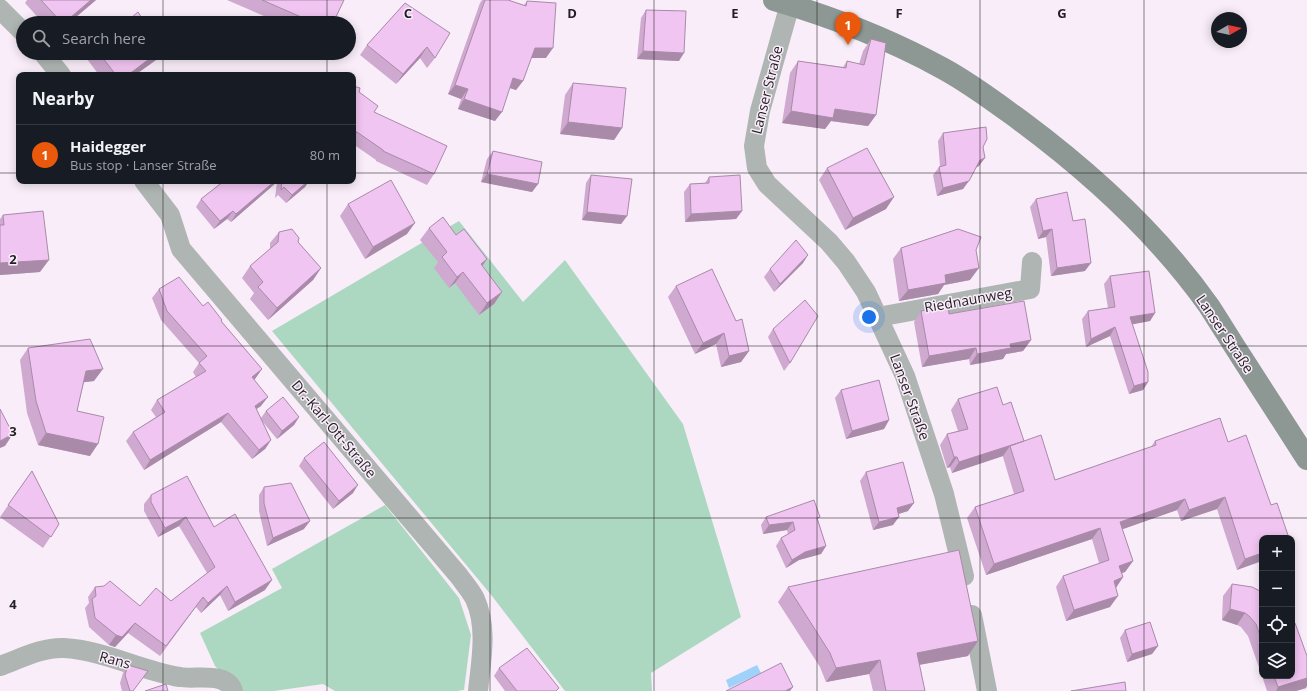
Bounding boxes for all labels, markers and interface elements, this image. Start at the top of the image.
text: C [404,4,412,22]
text: D [567,4,577,22]
text: E [731,4,739,22]
text: F [895,4,903,22]
text: G [1057,4,1067,22]
pin: 1 [835,12,861,45]
north arrow [1211,12,1247,48]
search box [16,16,356,60]
icon: search [30,27,52,49]
text: Search here [62,28,146,48]
street label: Lanser Straße [746,44,787,136]
text: Nearby [32,87,94,110]
text: Haidegger [70,136,146,156]
text: 1 [41,146,49,164]
text: 80 m [310,146,340,164]
text: Bus stop · Lanser Straße [70,156,217,174]
text: 2 [9,250,17,268]
street label: Riednaunweg [923,282,1014,317]
street label: Lanser Straße [1192,291,1259,377]
your location [859,307,879,327]
street label: Lanser Straße [886,351,935,443]
street label: Dr.-Karl-Ott-Straße [288,376,381,482]
text: 3 [9,422,17,440]
map controls [1259,535,1295,679]
button: + [1259,535,1295,571]
button: − [1259,571,1295,607]
text: 4 [9,595,17,613]
button: locate [1259,607,1295,643]
button: layers [1259,643,1295,679]
street label: Rans [97,646,133,673]

